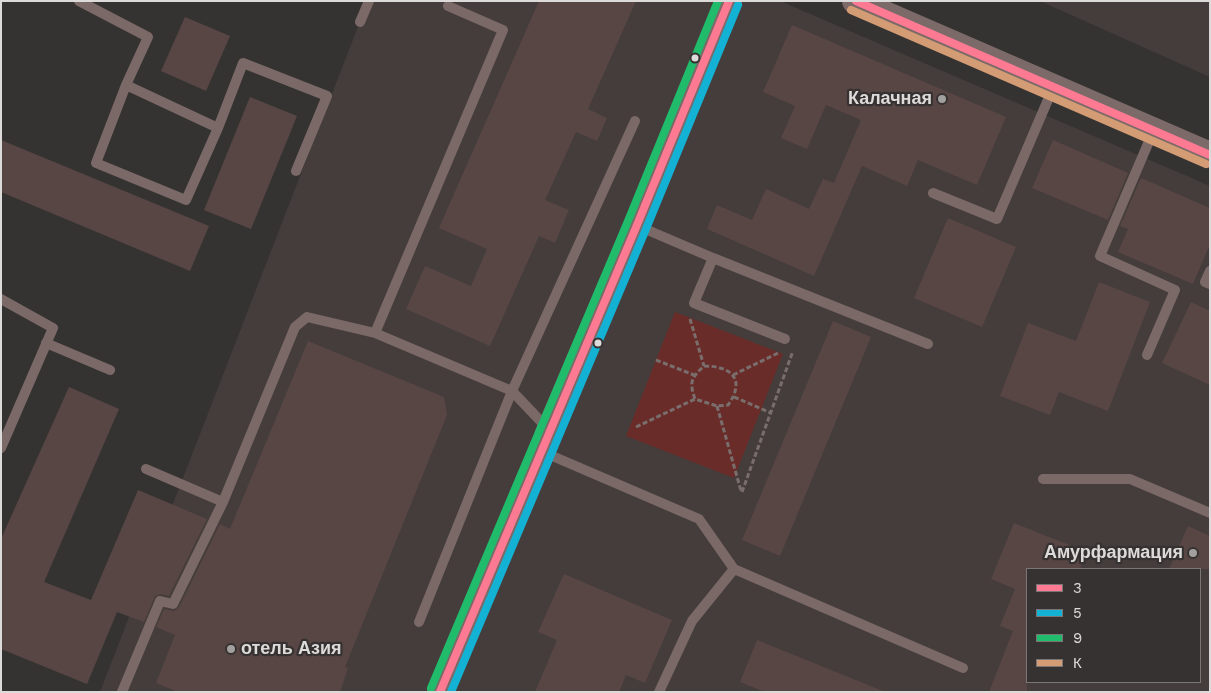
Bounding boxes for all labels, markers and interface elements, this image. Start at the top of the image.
unlabelled marker [690,53,700,63]
place label: Калачная [848,88,932,110]
marker: Калачная [936,93,948,105]
unlabelled marker [593,338,603,348]
place label: Амурфармация [1044,542,1183,564]
marker: Амурфармация [1187,547,1199,559]
legend [1026,568,1201,683]
text: 3 [1073,579,1082,597]
text: 5 [1073,604,1082,622]
text: 9 [1073,629,1082,647]
place label: отель Азия [241,638,342,660]
marker: отель Азия [225,643,237,655]
text: К [1073,654,1082,672]

